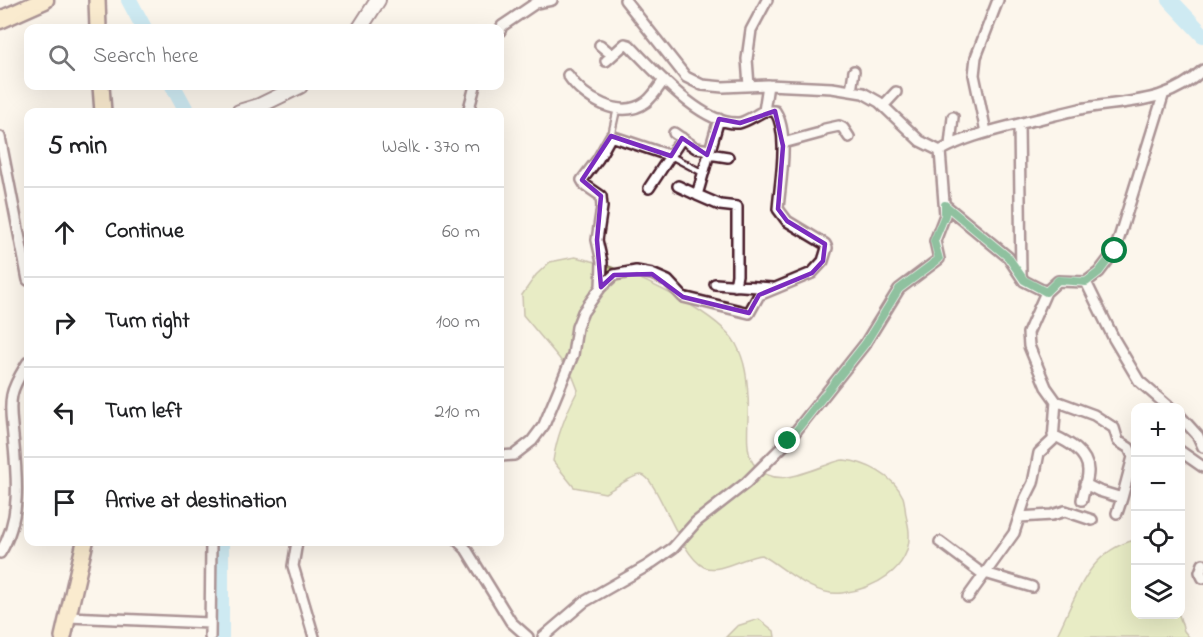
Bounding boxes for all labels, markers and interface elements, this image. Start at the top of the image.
search box [24,24,504,90]
icon: search [45,41,78,74]
text: Search here [93,41,198,73]
text: 5 min [48,128,107,166]
text: Walk · 370 m [382,133,480,162]
icon: ahead [48,216,81,249]
text: Continue [105,216,184,248]
text: 60 m [442,218,480,247]
route start [1101,237,1127,263]
icon: right [48,306,81,339]
text: Turn right [105,306,190,338]
text: 100 m [436,308,480,337]
icon: left [48,396,81,429]
text: Turn left [105,396,182,428]
text: 210 m [435,398,480,427]
map controls [1131,403,1185,619]
button: + [1131,403,1185,457]
route end [774,427,800,453]
button: − [1131,457,1185,511]
icon: arrive [48,486,81,519]
text: Arrive at destination [105,486,287,518]
button: locate [1131,511,1185,565]
button: layers [1131,565,1185,619]

